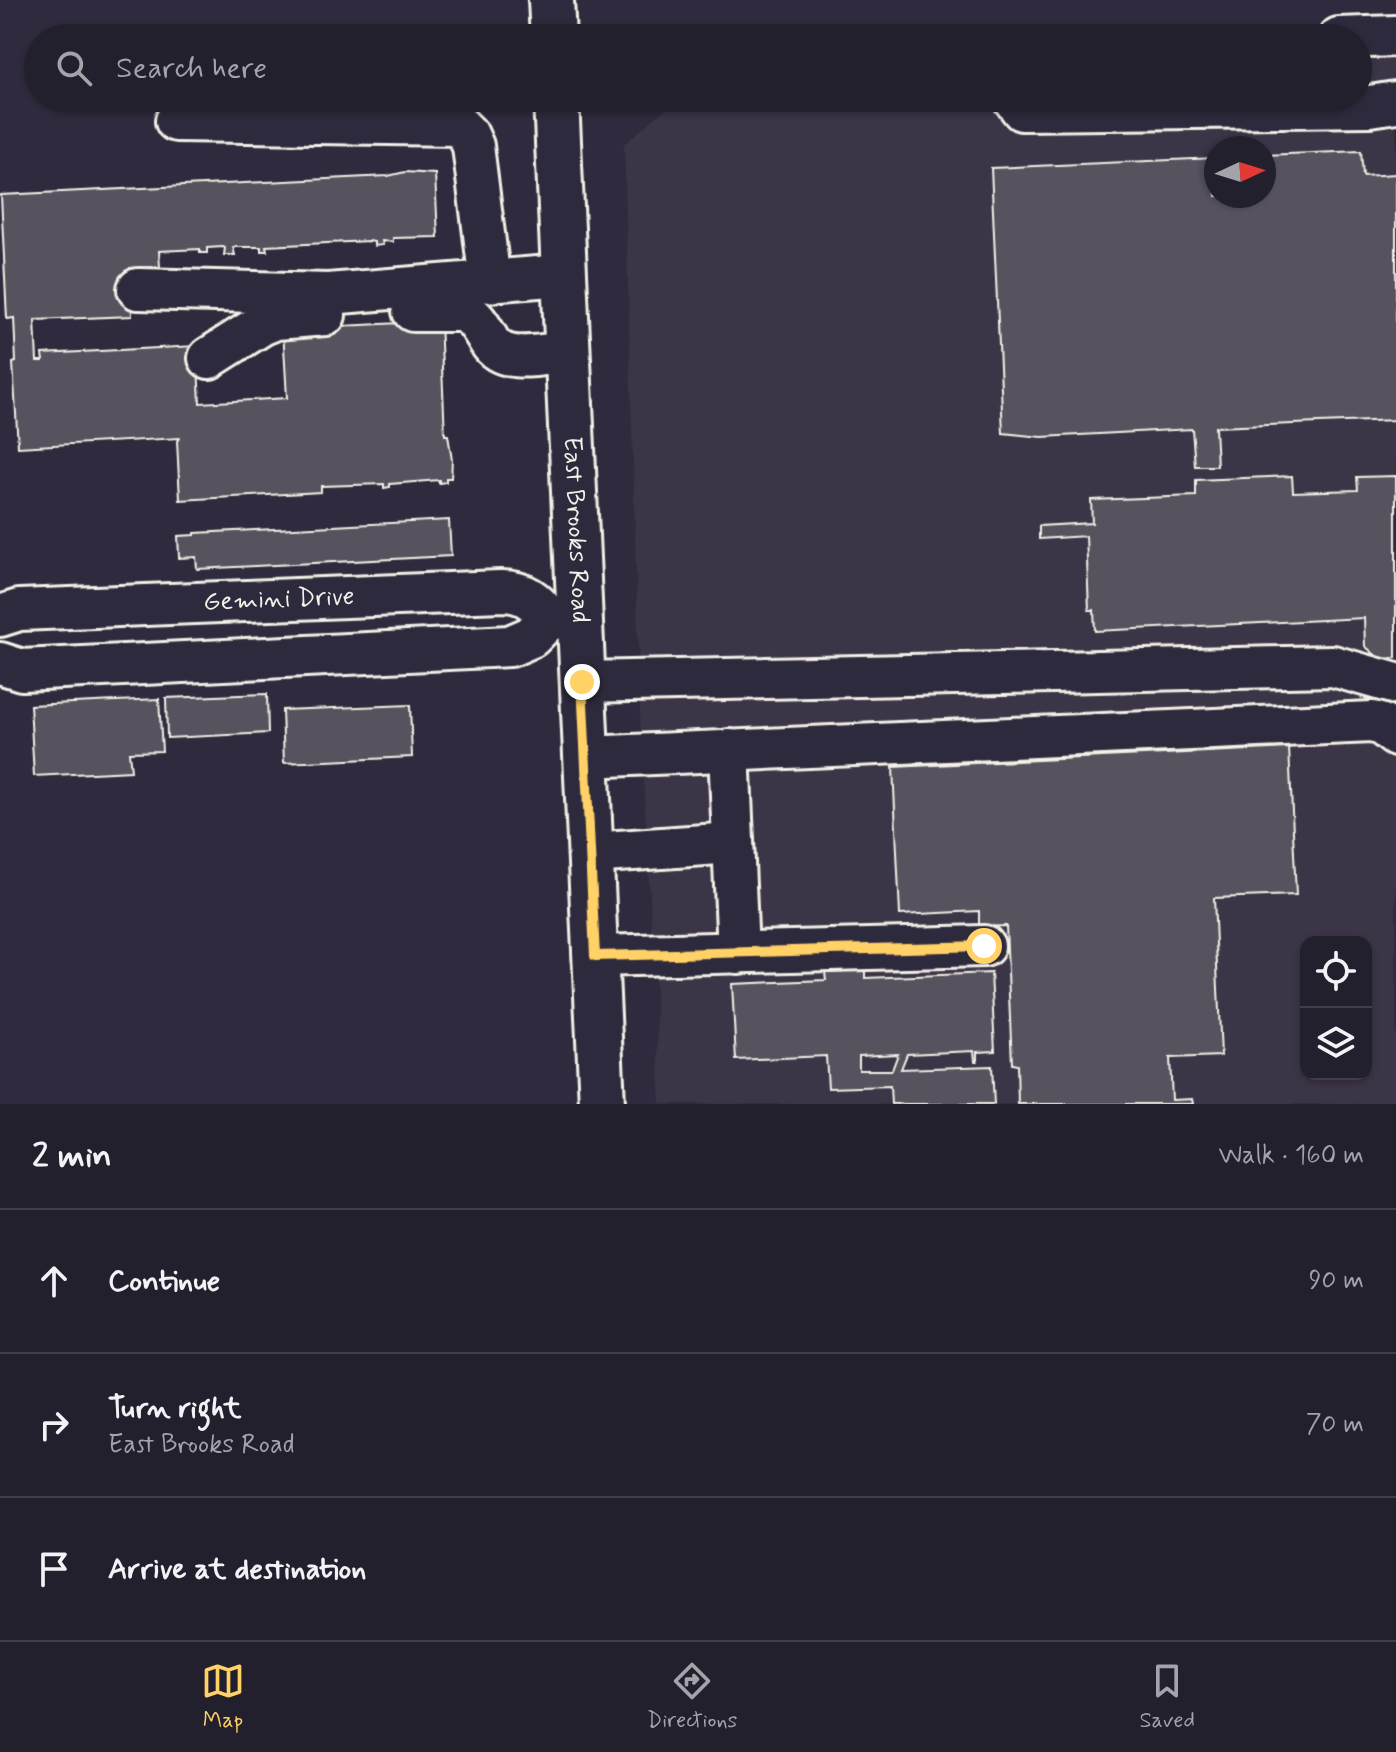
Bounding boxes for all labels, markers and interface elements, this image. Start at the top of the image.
search box [24,24,1372,112]
icon: search [52,46,96,90]
text: Search here [116,49,267,88]
north arrow [1204,136,1276,208]
street label: East Brooks Road [554,436,597,624]
street label: Gemini Drive [203,580,355,620]
route end [564,664,600,700]
route start [966,928,1002,964]
map controls [1300,936,1372,1080]
button: locate [1300,936,1372,1008]
button: layers [1300,1008,1372,1080]
text: 2 min [32,1134,112,1179]
text: Walk · 160 m [1218,1139,1364,1173]
icon: ahead [32,1259,76,1303]
text: Continue [108,1262,220,1301]
text: 90 m [1309,1264,1364,1298]
text: Turn right [108,1389,241,1428]
icon: right [32,1403,76,1447]
text: 70 m [1306,1408,1364,1442]
text: East Brooks Road [108,1428,295,1462]
icon: arrive [32,1547,76,1591]
text: Arrive at destination [108,1550,366,1589]
tab: Map [201,1659,245,1735]
tab: Directions [647,1659,737,1735]
tab: Saved [1139,1659,1195,1735]

